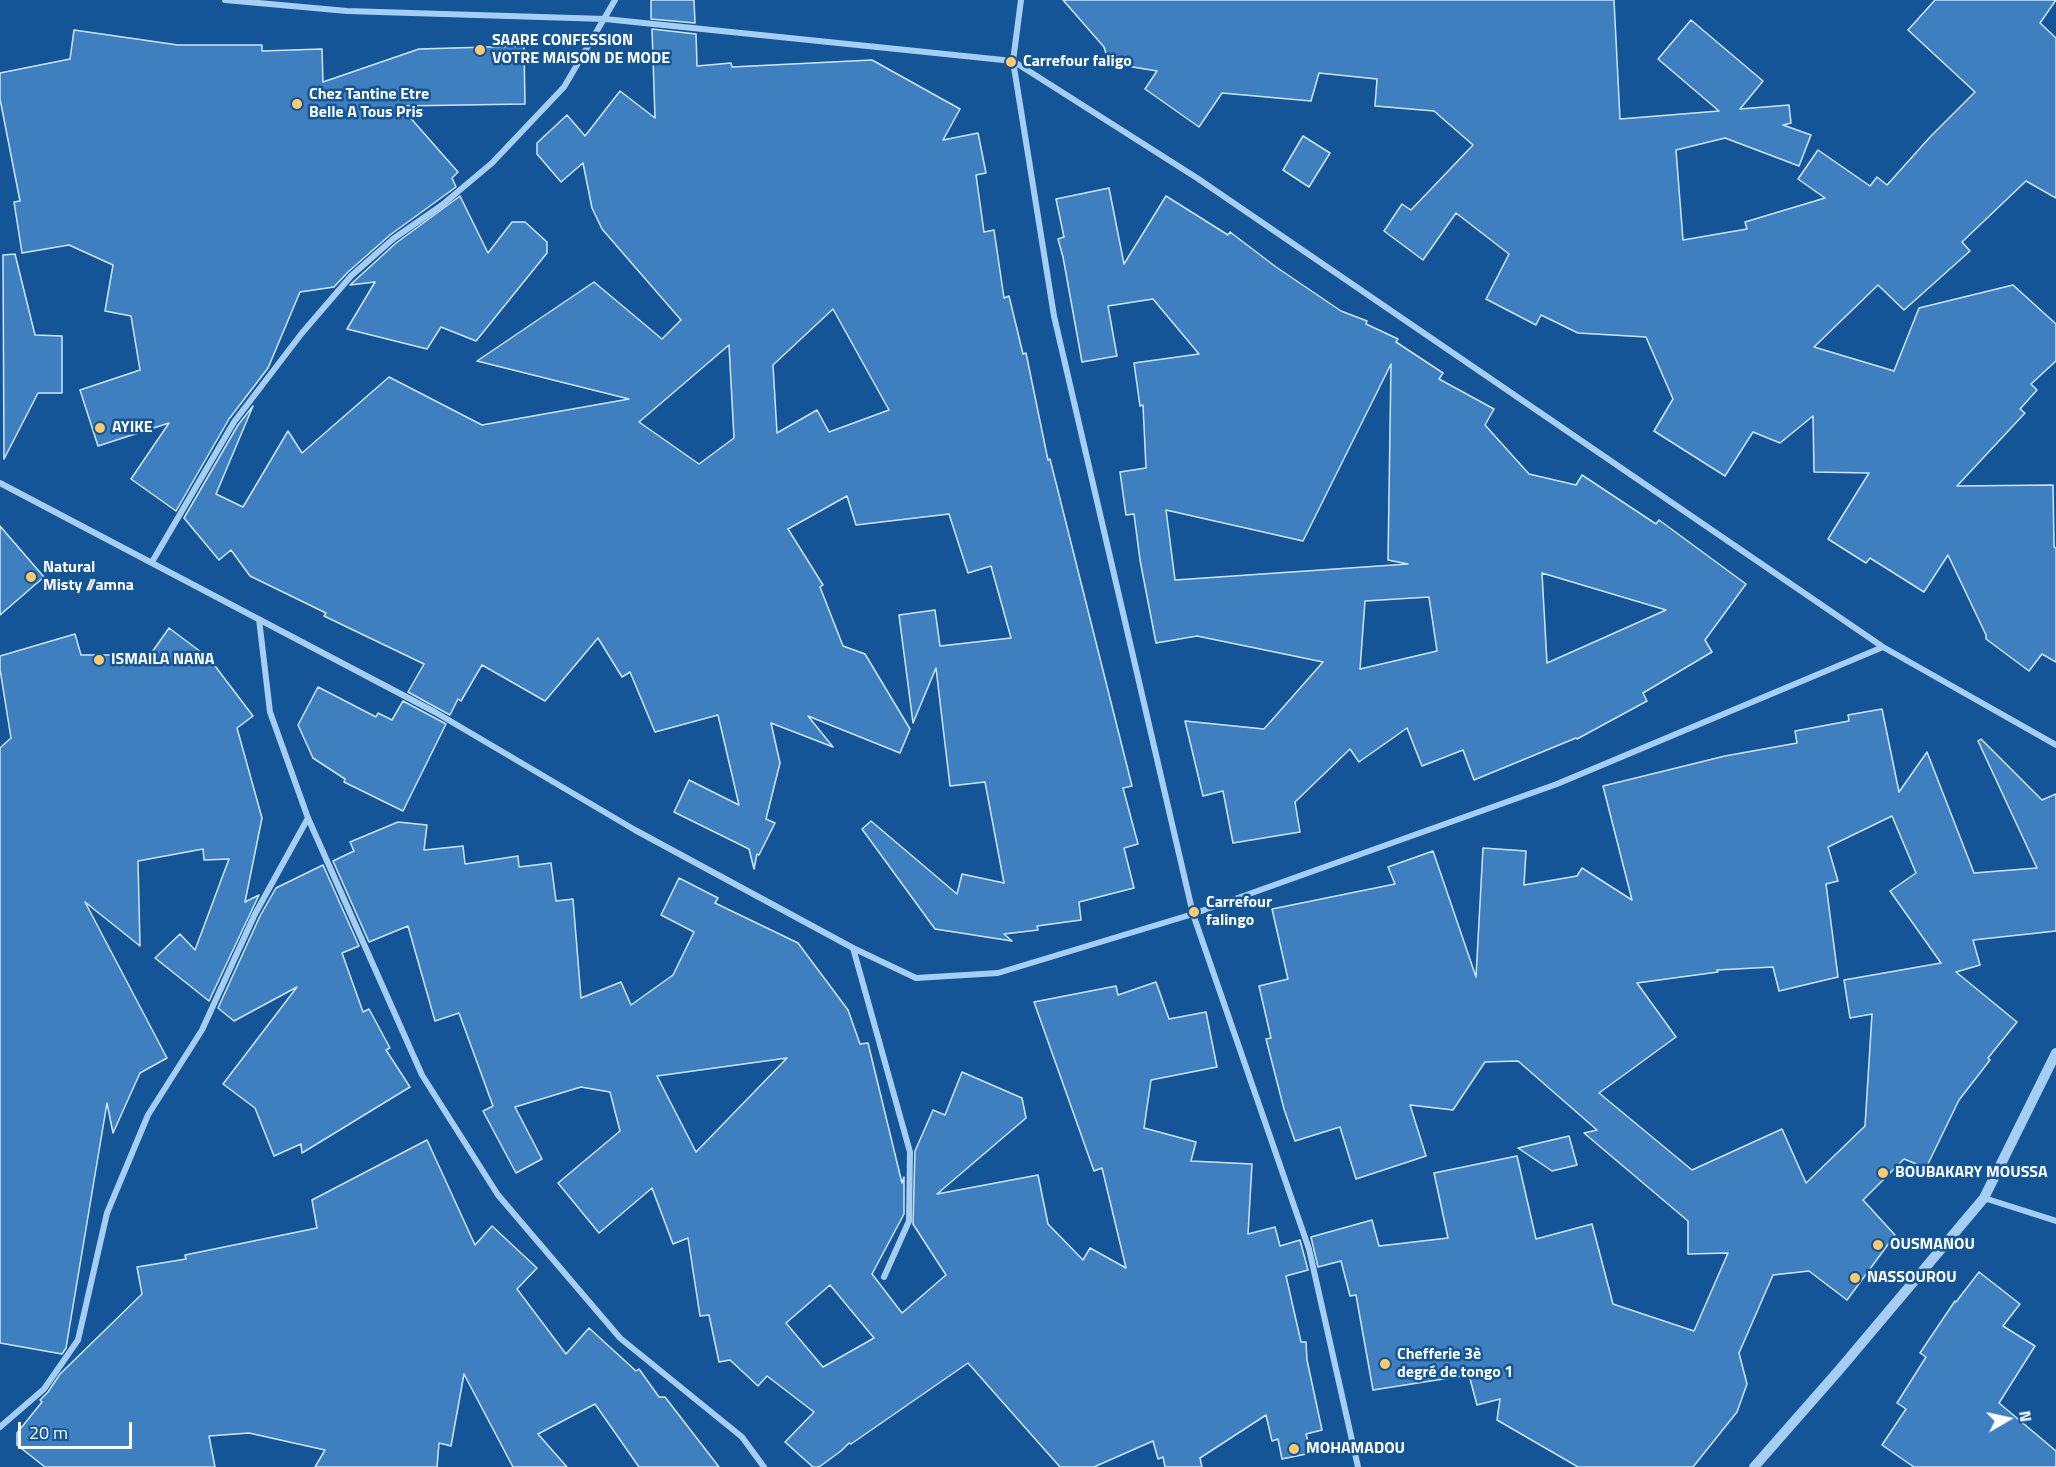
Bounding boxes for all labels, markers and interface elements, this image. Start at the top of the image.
place label: SAARE CONFESSION VOTRE MAISON DE MODE [492,31,670,69]
marker: SAARE CONFESSION VOTRE MAISON DE MODE [473,43,487,57]
place label: Carrefour faligo [1023,52,1132,72]
marker: Carrefour faligo [1004,55,1018,69]
place label: Chez Tantine Etre Belle A Tous Pris [309,85,429,123]
marker: Chez Tantine Etre Belle A Tous Pris [290,97,304,111]
place label: AYIKE [112,418,153,438]
marker: AYIKE [93,421,107,435]
place label: Natural Misty //amna [43,558,134,596]
marker: Natural Misty //amna [24,570,38,584]
place label: ISMAILA NANA [111,650,214,670]
marker: ISMAILA NANA [92,653,106,667]
place label: Carrefour falingo [1206,893,1272,931]
marker: Carrefour falingo [1187,905,1201,919]
place label: BOUBAKARY MOUSSA [1895,1163,2048,1183]
marker: BOUBAKARY MOUSSA [1876,1166,1890,1180]
place label: OUSMANOU [1890,1235,1975,1255]
marker: OUSMANOU [1871,1238,1885,1252]
place label: NASSOUROU [1867,1268,1957,1288]
marker: NASSOUROU [1848,1271,1862,1285]
place label: Chefferie 3è degré de tongo 1 [1397,1345,1513,1383]
marker: Chefferie 3è degré de tongo 1 [1378,1357,1392,1371]
north arrow [1978,1389,2038,1449]
text: N [2013,1409,2038,1424]
scale bar [21,1410,135,1448]
text: 20 m [29,1419,68,1446]
place label: MOHAMADOU [1306,1439,1405,1459]
marker: MOHAMADOU [1287,1442,1301,1456]

